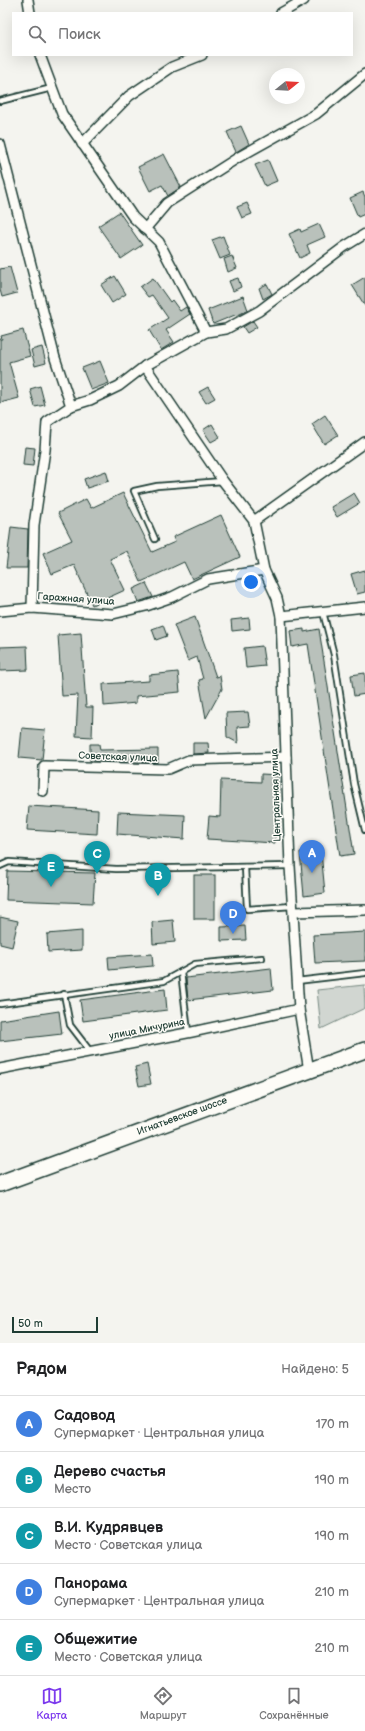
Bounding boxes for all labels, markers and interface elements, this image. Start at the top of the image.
search box [12,12,353,56]
icon: search [26,23,48,45]
text: Поиск [58,25,101,44]
north arrow [269,68,305,104]
your location [241,572,261,592]
street label: Гаражная улица [37,590,115,608]
street label: Центральная улица [268,748,284,842]
street label: Советская улица [78,750,158,764]
pin: A [299,840,325,873]
pin: C [84,841,110,874]
pin: E [38,854,64,887]
pin: B [145,863,171,896]
pin: D [220,901,246,934]
street label: улица Мичурина [108,1016,186,1042]
street label: Игнатьевское шоссе [135,1094,229,1138]
scale bar [12,1315,98,1334]
text: 50 m [18,1317,43,1330]
text: Рядом [16,1359,67,1379]
text: Найдено: 5 [281,1361,349,1377]
text: Садовод [54,1406,115,1425]
text: A [25,1416,33,1432]
text: 170 m [316,1416,349,1432]
text: Супермаркет · Центральная улица [54,1425,264,1441]
text: Дерево счастья [54,1462,166,1481]
text: B [24,1472,34,1488]
text: 190 m [315,1472,349,1488]
text: Место [54,1481,91,1497]
text: В.И. Кудрявцев [54,1518,163,1537]
text: C [24,1528,34,1544]
text: 190 m [315,1528,349,1544]
text: Место · Советская улица [54,1537,202,1553]
text: Панорама [54,1574,127,1593]
text: D [24,1584,34,1600]
text: 210 m [315,1584,349,1600]
text: Супермаркет · Центральная улица [54,1593,264,1609]
text: Общежитие [54,1630,137,1649]
text: E [25,1640,33,1656]
text: 210 m [315,1640,349,1656]
text: Место · Советская улица [54,1649,202,1665]
tab: Карта [36,1685,67,1722]
tab: Маршрут [140,1685,187,1722]
tab: Сохранённые [259,1685,329,1722]

